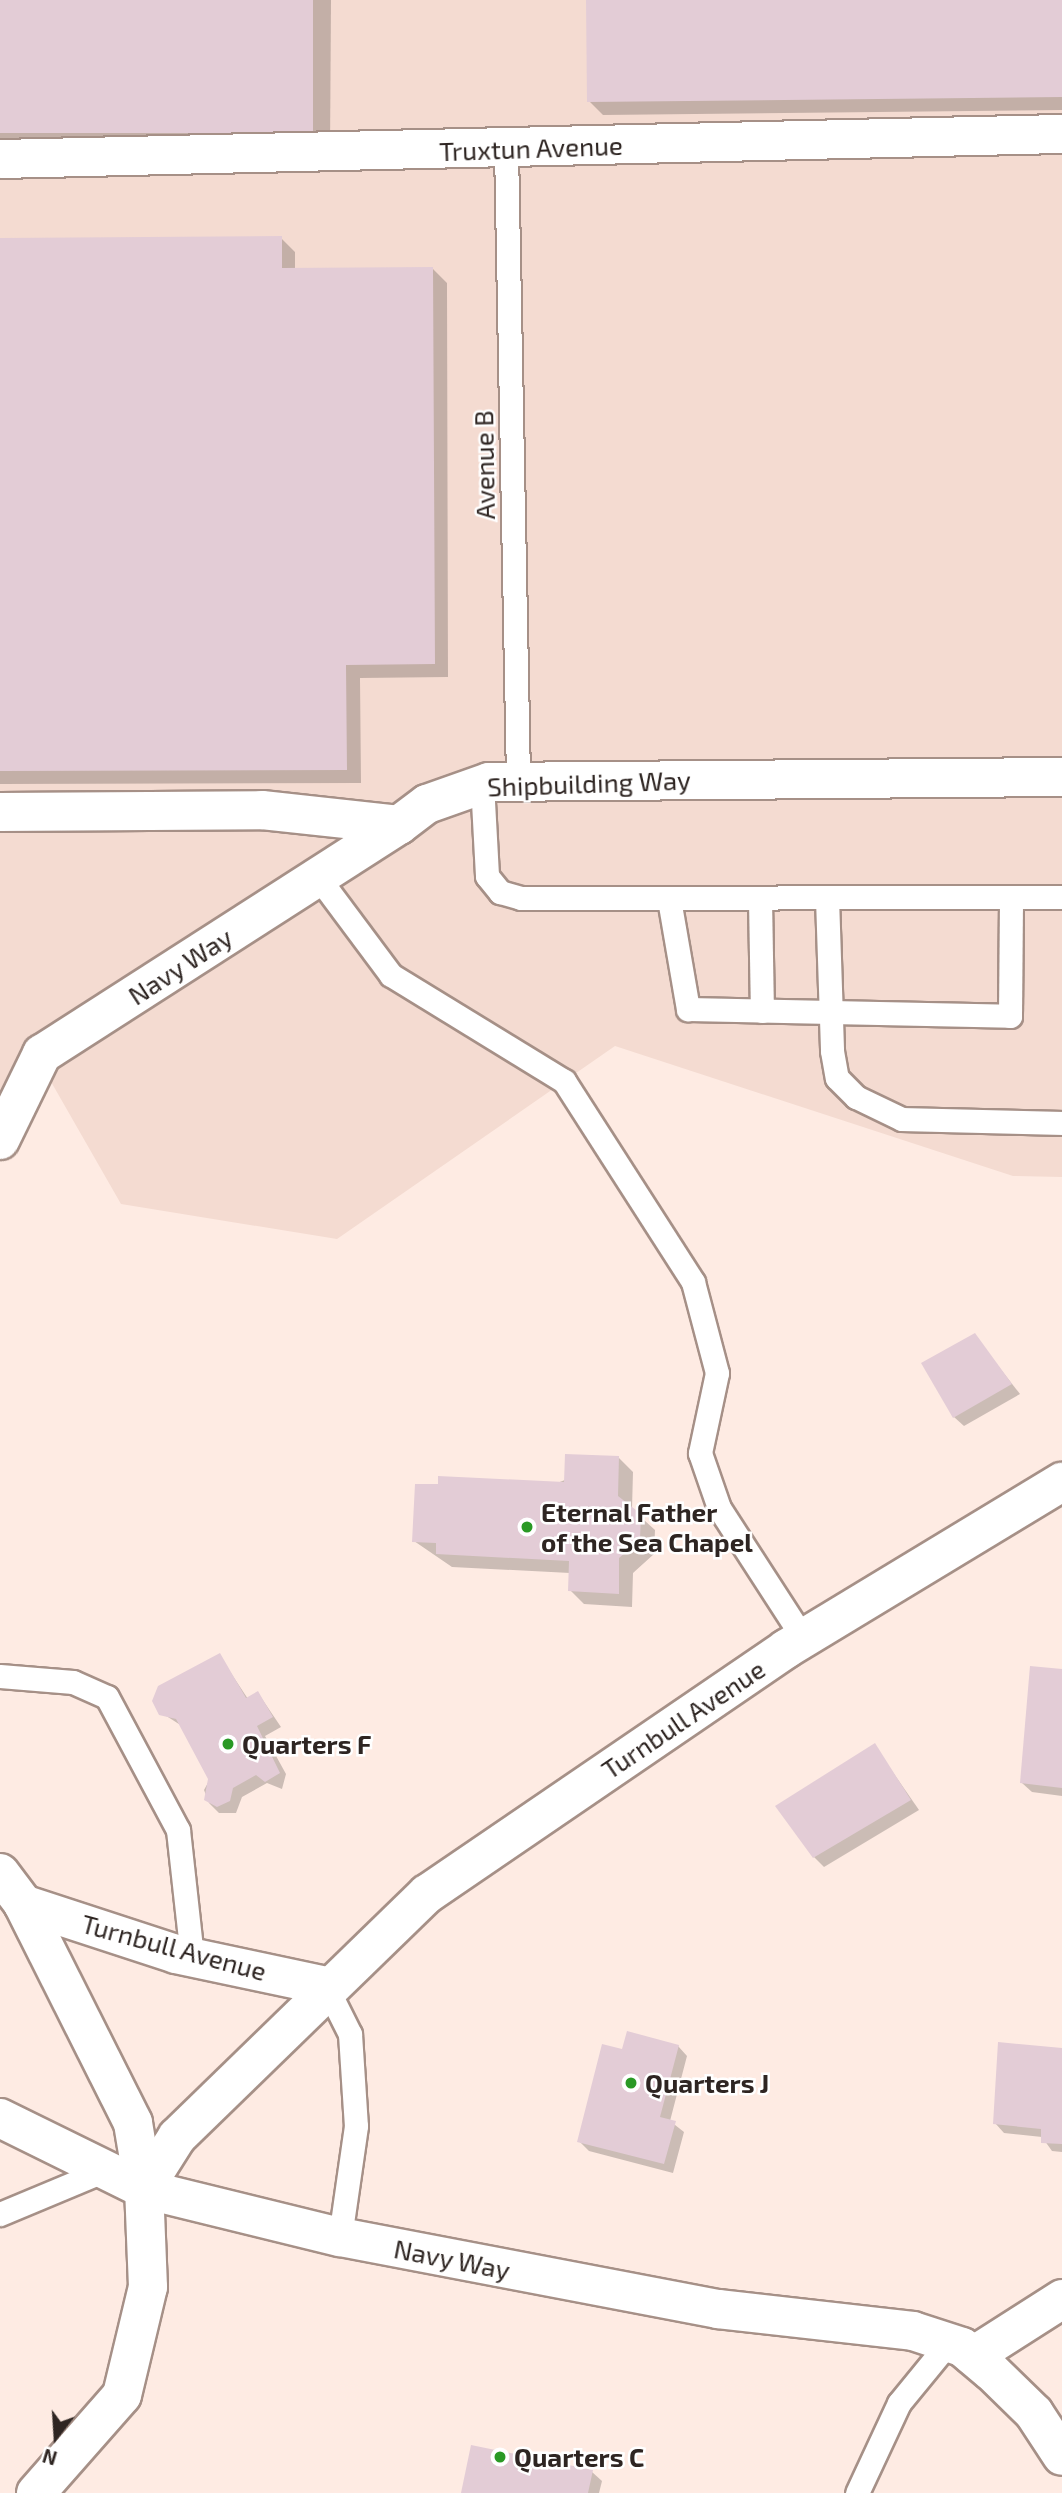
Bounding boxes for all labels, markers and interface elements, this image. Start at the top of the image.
street label: Truxtun Avenue [438,129,624,167]
street label: Avenue B [467,410,501,520]
street label: Shipbuilding Way [486,764,692,802]
street label: Navy Way [122,921,238,1011]
place label: Eternal Father of the Sea Chapel [541,1496,754,1558]
marker: Eternal Father of the Sea Chapel [519,1519,535,1535]
street label: Turnbull Avenue [595,1653,771,1785]
place label: Quarters F [242,1728,372,1760]
marker: Quarters F [220,1736,236,1752]
street label: Turnbull Avenue [78,1907,270,1987]
place label: Quarters J [645,2067,770,2099]
marker: Quarters J [623,2075,639,2091]
street label: Navy Way [391,2232,513,2286]
north arrow [21,2402,91,2472]
place label: Quarters C [514,2441,644,2473]
text: N [40,2445,60,2471]
marker: Quarters C [492,2449,508,2465]

